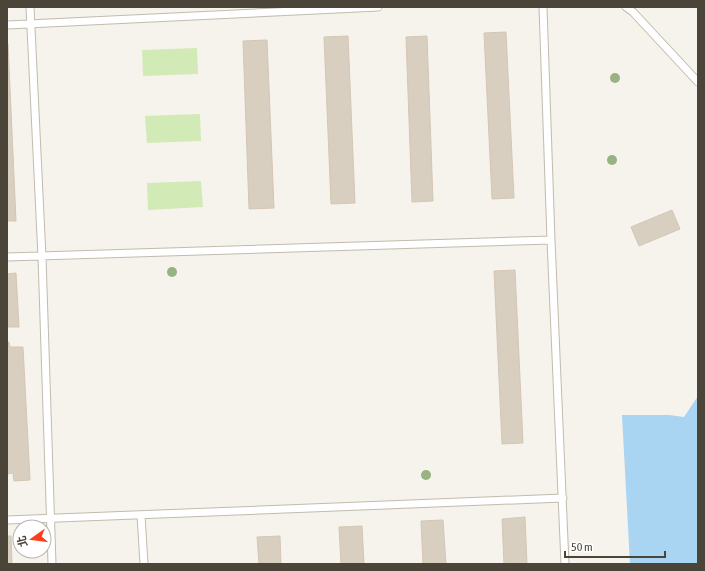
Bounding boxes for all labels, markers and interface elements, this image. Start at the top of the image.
north arrow [12,519,52,559]
scale bar [565,533,665,559]
text: 北 [15,535,29,548]
text: 50 m [571,540,593,554]

